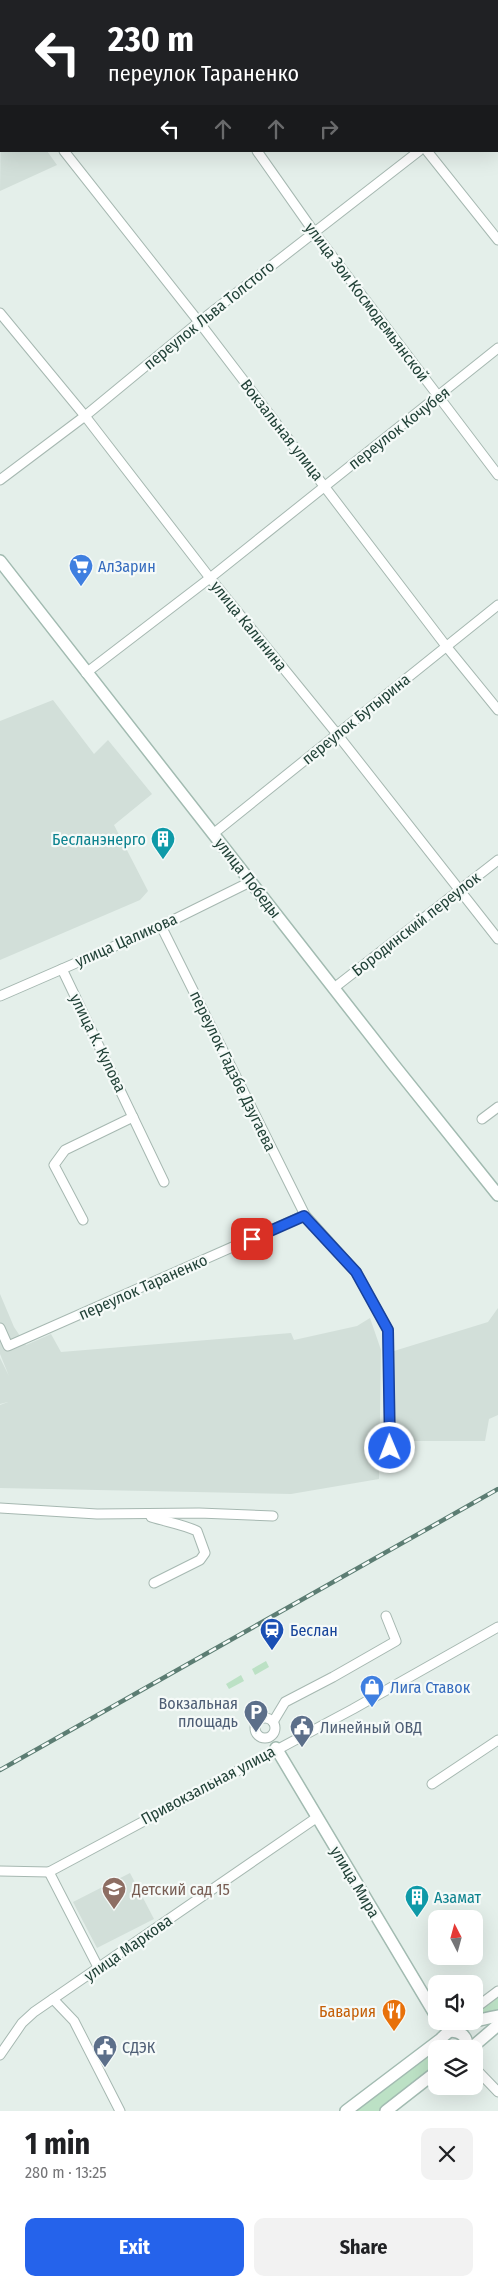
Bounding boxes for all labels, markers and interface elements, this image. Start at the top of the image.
text: 230 m [108,18,194,60]
icon: left [25,20,90,85]
text: переулок Тараненко [108,60,299,87]
icon: left [156,115,184,143]
icon: ahead [209,115,237,143]
icon: ahead [262,115,290,143]
icon: right [315,115,343,143]
street label: улица Зои Космодемьянской [301,219,433,385]
street label: переулок Льва Толстого [140,256,278,374]
street label: Вокзальная улица [237,376,328,485]
street label: переулок Кочубея [345,383,453,473]
supermarket icon: АлЗарин [68,553,94,587]
place label: АлЗарин [98,557,156,576]
street label: улица Калинина [207,577,291,675]
street label: переулок Бутырина [298,669,414,768]
building icon: Бесланэнерго [150,826,176,860]
place label: Бесланэнерго [52,830,146,849]
street label: улица Победы [211,834,285,922]
street label: Бородинский переулок [348,868,484,980]
street label: улица Цаликова [72,909,180,971]
street label: переулок Гадзбе Дзугаева [186,988,280,1155]
street label: улица К. Кулова [66,991,130,1096]
pin [231,1218,273,1260]
icon: arrive [238,1225,266,1253]
street label: переулок Тараненко [76,1250,210,1324]
position arrow [363,1421,415,1473]
station icon: Беслан [259,1617,285,1651]
place label: Беслан [290,1621,338,1640]
shop icon: Лига Ставок [359,1674,385,1708]
place label: Лига Ставок [390,1678,471,1697]
place label: Вокзальная площадь [159,1694,238,1731]
parking icon: Вокзальная площадь [243,1699,269,1733]
public building icon: Линейный ОВД [289,1714,315,1748]
place label: Линейный ОВД [320,1718,422,1737]
street label: Привокзальная улица [138,1742,278,1828]
street label: улица Мира [326,1843,384,1921]
school or university icon: Детский сад 15 [101,1876,127,1910]
place label: Детский сад 15 [131,1880,230,1899]
building icon: Азамат [404,1884,430,1918]
place label: Азамат [434,1888,481,1907]
north arrow [428,1910,482,1965]
map controls [428,1910,483,2095]
street label: улица Маркова [80,1911,176,1985]
button: sound [428,1975,483,2030]
restaurant icon: Бавария [381,1998,407,2032]
place label: Бавария [319,2002,376,2021]
public building icon: СДЭК [92,2034,118,2068]
place label: СДЭК [122,2038,156,2057]
button: layers [428,2040,483,2095]
text: 1 min [25,2126,90,2162]
button: close [421,2128,473,2180]
text: 280 m · 13:25 [25,2163,107,2182]
button: Exit [25,2218,244,2276]
button: Share [254,2218,473,2276]

